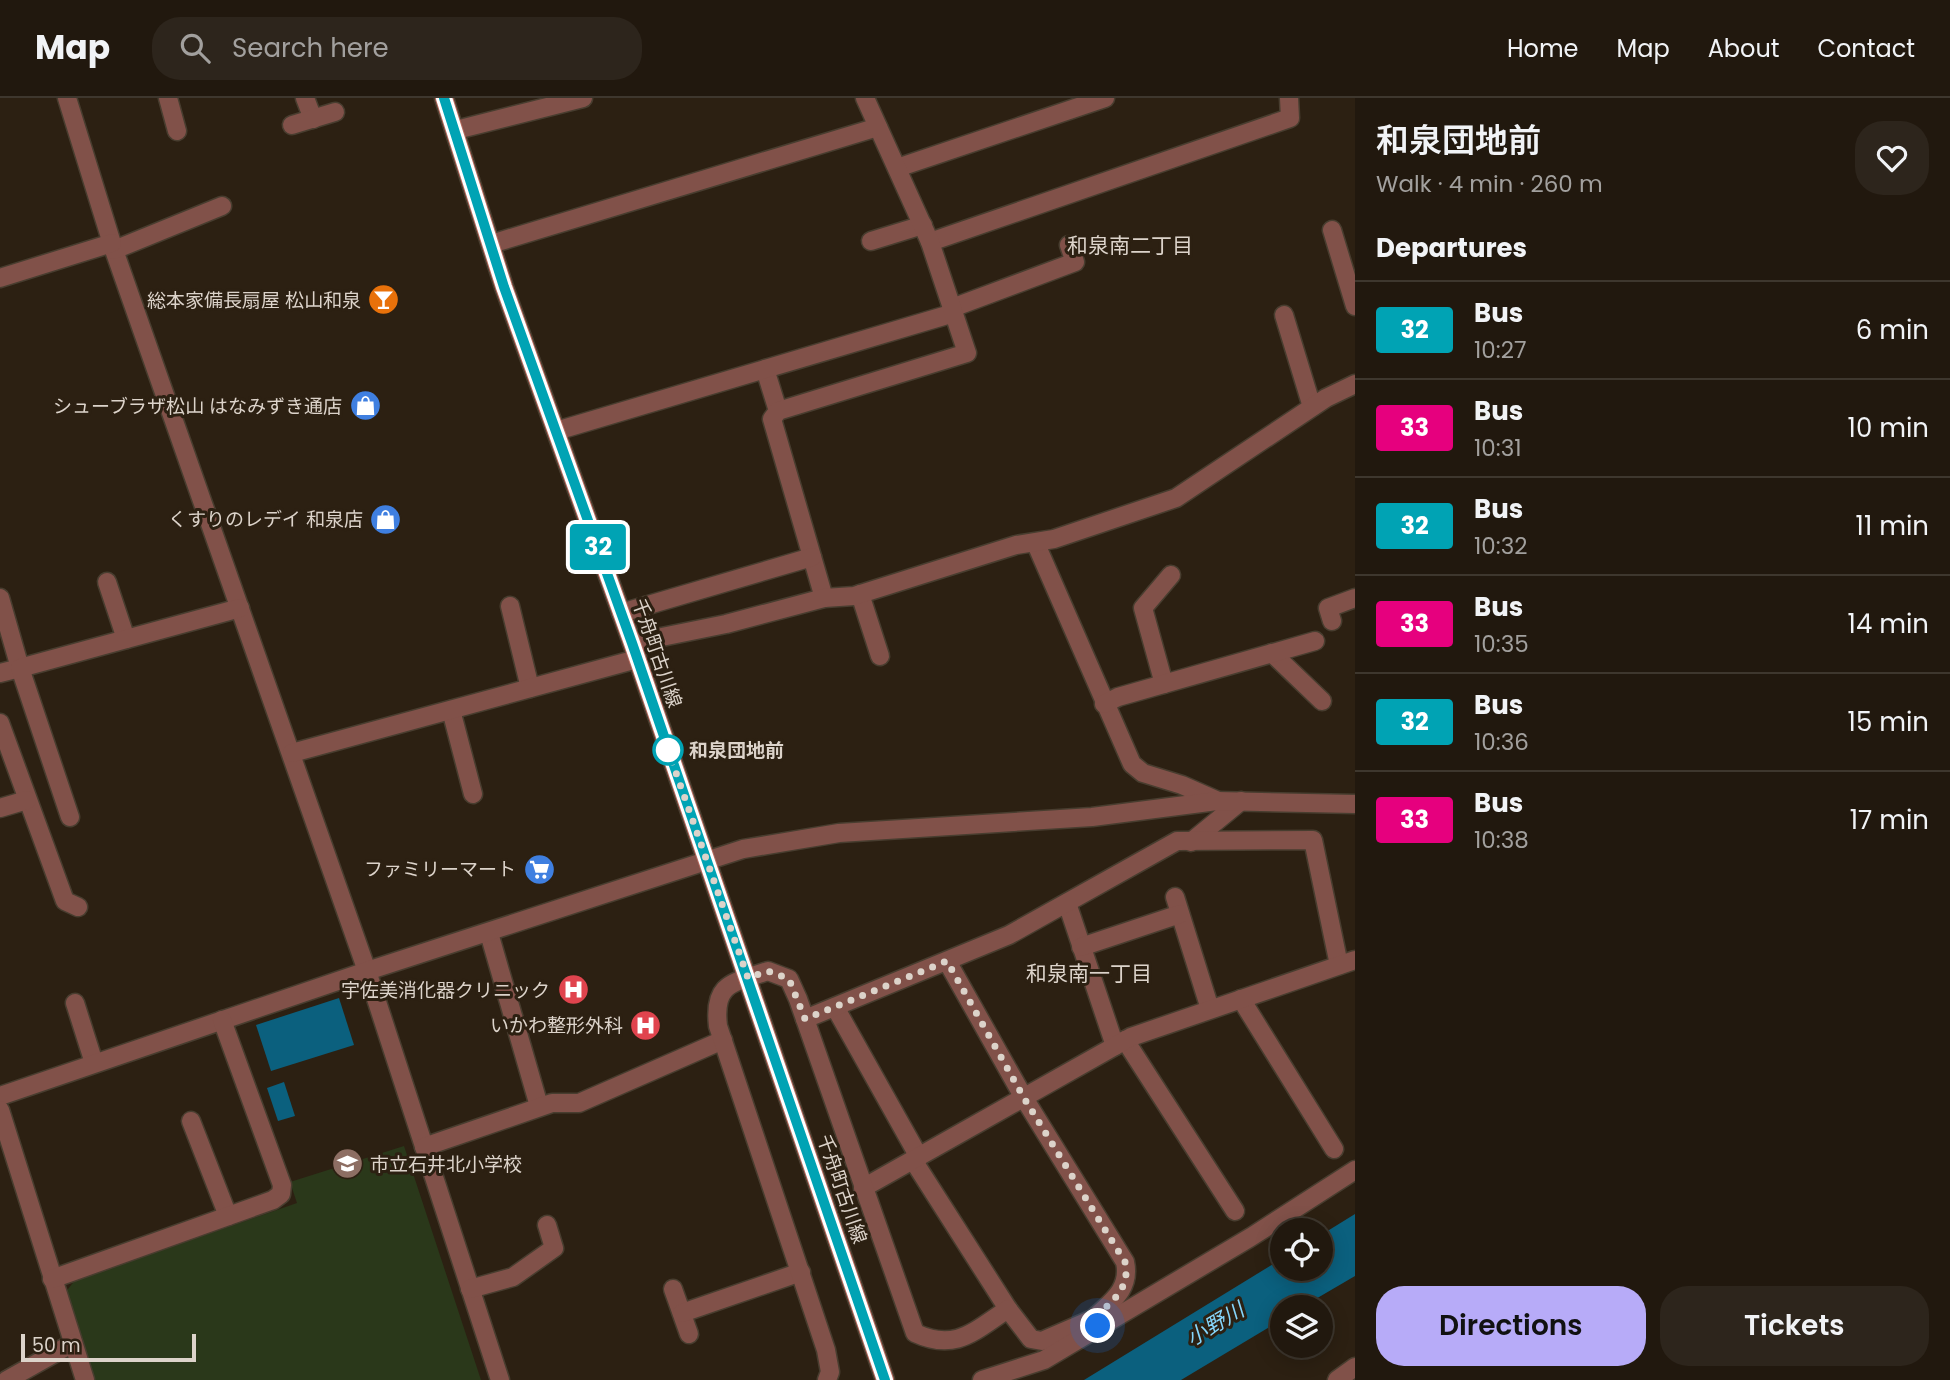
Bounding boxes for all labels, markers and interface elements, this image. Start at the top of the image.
search box [152,17,642,80]
text: Map [35,24,110,71]
icon: search [176,29,214,67]
text: Search here [232,30,389,66]
text: Home [1507,32,1579,65]
text: Map [1617,32,1670,65]
text: About [1708,32,1779,65]
text: Contact [1817,32,1915,65]
text: 和泉団地前 [1376,117,1541,164]
button: heart [1855,121,1929,195]
text: Walk · 4 min · 260 m [1376,168,1603,200]
text: Departures [1376,230,1527,266]
district label: 和泉南二丁目 [1067,231,1193,260]
bar icon: 総本家備長扇屋 松山和泉 [367,283,401,317]
place label: 総本家備長扇屋 松山和泉 [147,287,361,314]
text: Bus [1474,295,1523,331]
text: 6 min [1856,312,1929,348]
text: 32 [1400,313,1429,346]
text: 10:27 [1474,334,1527,366]
shop icon: シューブラザ松山 はなみずき通店 [348,389,382,423]
place label: シューブラザ松山 はなみずき通店 [53,393,342,420]
text: Bus [1474,393,1523,429]
text: 10 min [1848,410,1929,446]
text: 33 [1400,411,1429,444]
text: 10:31 [1474,432,1522,464]
text: Bus [1474,491,1523,527]
shop icon: くすりのレデイ 和泉店 [369,502,403,536]
place label: くすりのレデイ 和泉店 [168,506,363,533]
text: 11 min [1856,508,1929,544]
text: 32 [1400,509,1429,542]
line badge: 32 [566,524,630,570]
text: 32 [584,530,612,563]
text: 10:32 [1474,530,1527,562]
text: Bus [1474,589,1523,625]
street label: 千舟町古川線 [626,595,688,711]
text: 14 min [1848,606,1929,642]
text: 33 [1400,607,1429,640]
text: 10:35 [1474,628,1529,660]
text: Bus [1474,687,1523,723]
text: 15 min [1848,704,1929,740]
text: 32 [1400,705,1429,738]
text: 10:36 [1474,726,1529,758]
marker: 和泉団地前 [653,735,683,765]
place label: 和泉団地前 [689,737,784,764]
text: Bus [1474,785,1523,821]
text: 17 min [1850,802,1929,838]
text: 33 [1400,803,1429,836]
text: 10:38 [1474,824,1529,856]
supermarket icon: ファミリーマート [522,852,556,886]
place label: ファミリーマート [364,856,516,883]
district label: 和泉南一丁目 [1026,959,1152,988]
hospital icon: 宇佐美消化器クリニック [556,973,590,1007]
place label: 宇佐美消化器クリニック [341,977,550,1004]
hospital icon: いかわ整形外科 [629,1008,663,1042]
place label: いかわ整形外科 [490,1012,623,1039]
street label: 千舟町古川線 [811,1131,873,1247]
school or university icon: 市立石井北小学校 [330,1147,364,1181]
place label: 市立石井北小学校 [370,1151,522,1178]
map controls [1270,1218,1333,1358]
button: locate [1270,1218,1333,1281]
button: Directions [1376,1286,1646,1366]
button: Tickets [1660,1286,1929,1366]
water label: 小野川 [1181,1294,1251,1353]
button: layers [1270,1295,1333,1358]
your location [1080,1308,1115,1343]
scale bar [21,1331,196,1363]
text: 50 m [32,1332,81,1359]

